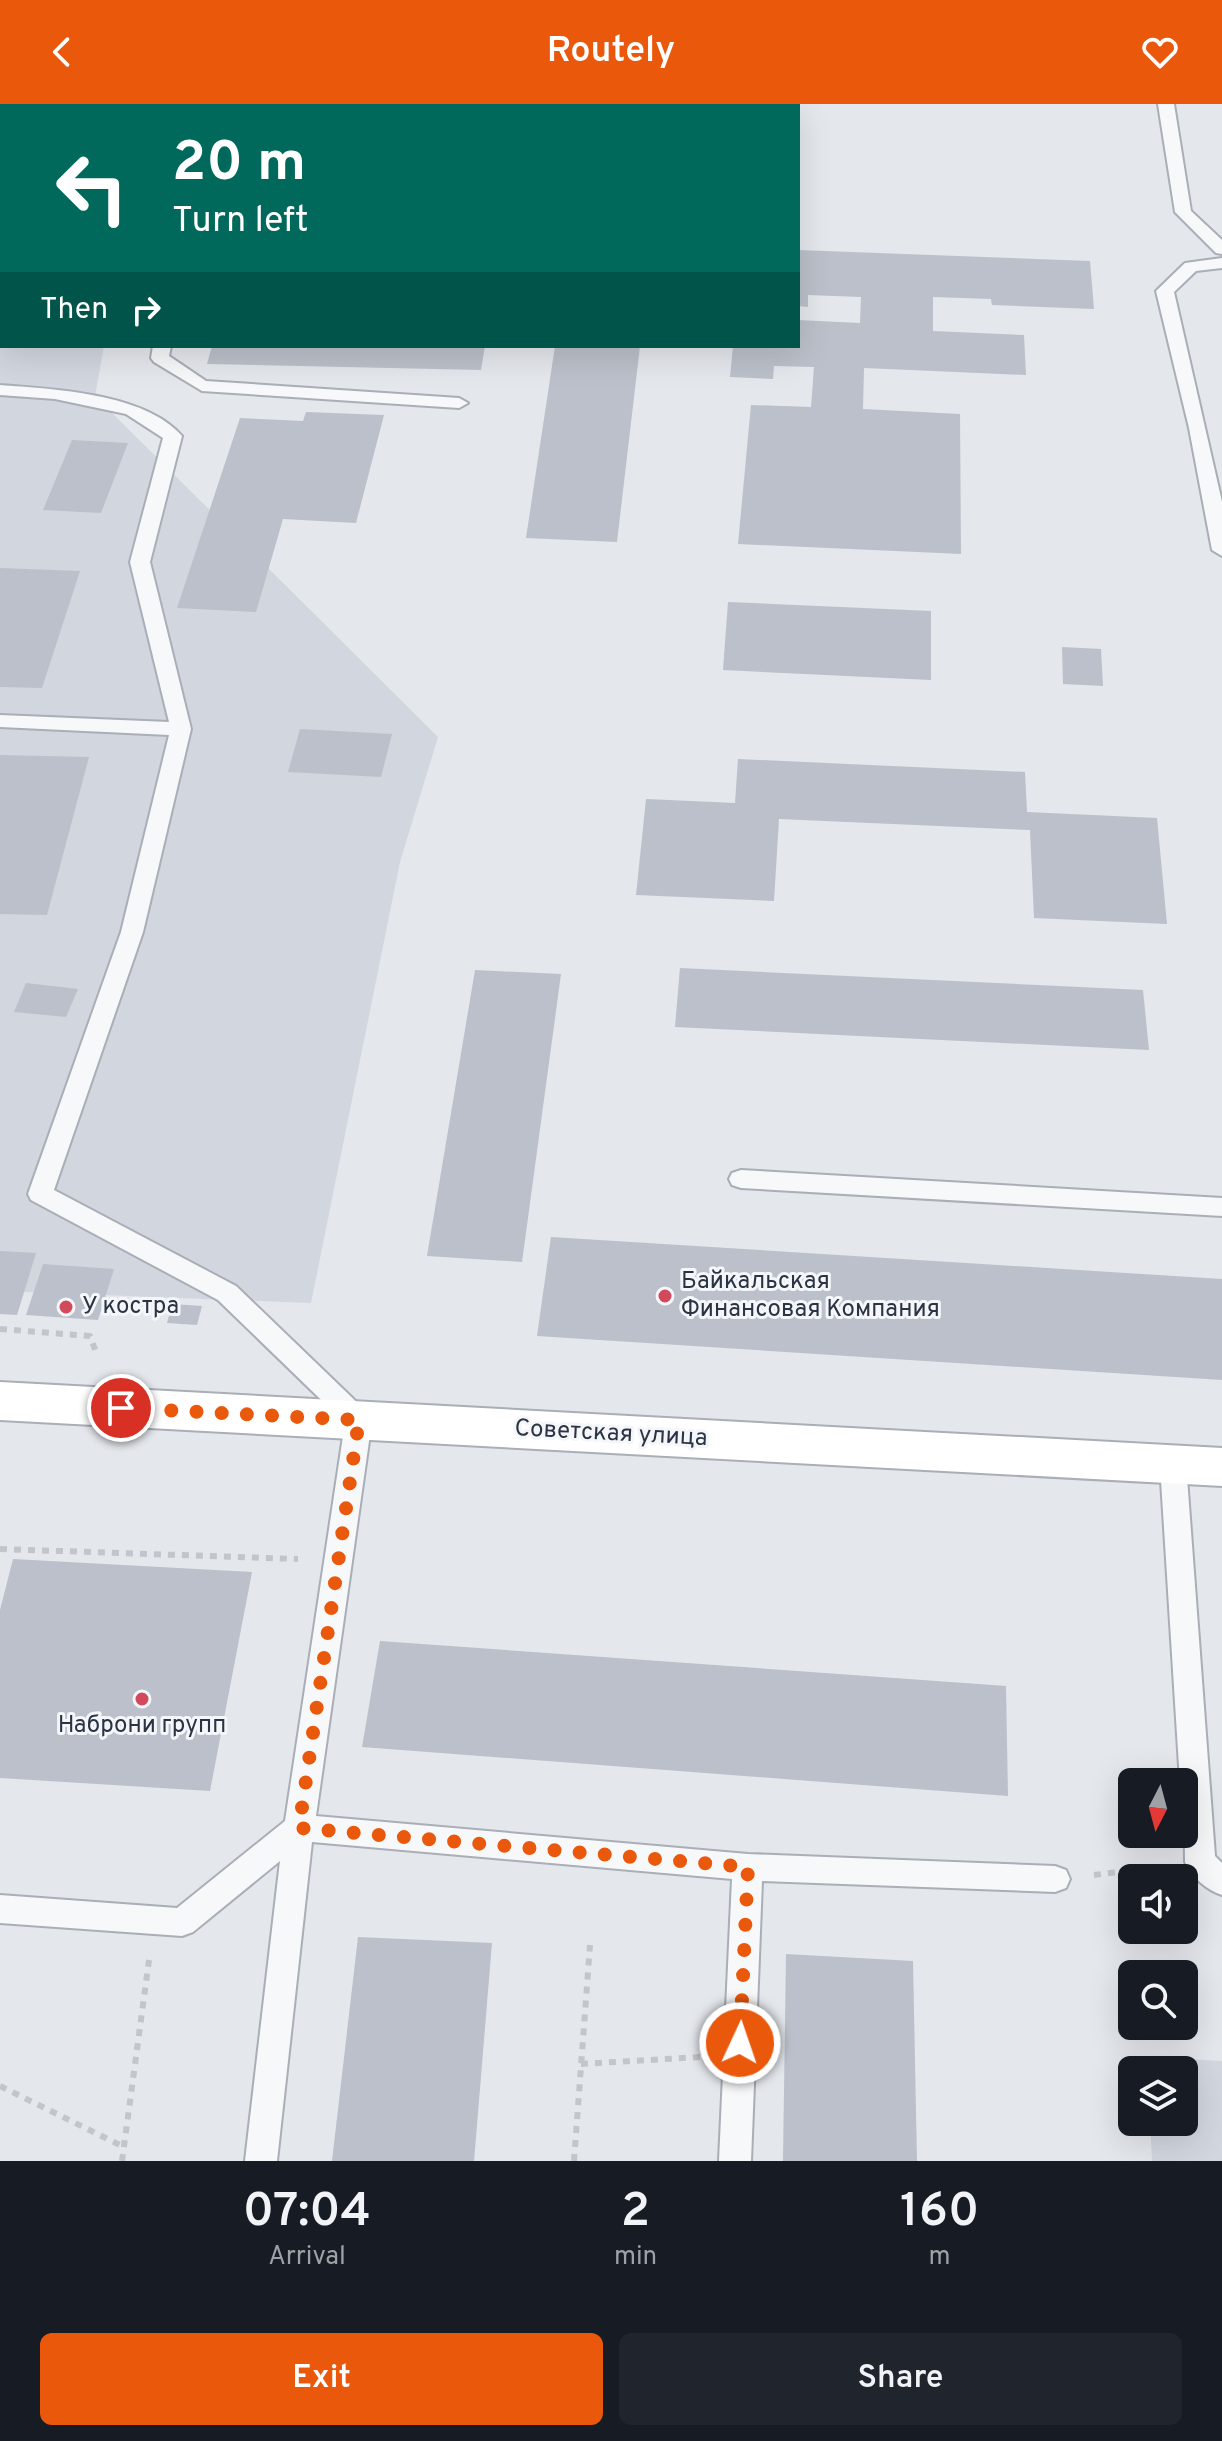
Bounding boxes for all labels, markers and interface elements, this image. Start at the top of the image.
text: Routely [547,29,675,75]
icon: back [40,30,84,74]
icon: heart [1138,30,1182,74]
text: 20 m [172,130,306,200]
icon: left [40,136,144,240]
text: Turn left [172,199,309,245]
icon: right [124,288,168,332]
text: Then [40,292,108,329]
place label: Байкальская Финансовая Компания [681,1267,940,1325]
marker: Байкальская Финансовая Компания [656,1287,674,1305]
place label: У костра [82,1292,179,1322]
marker: У костра [57,1298,75,1316]
pin [87,1374,155,1442]
icon: arrive [99,1386,143,1430]
street label: Советская улица [514,1414,708,1454]
marker: Наброни групп [133,1690,151,1708]
place label: Наброни групп [58,1711,226,1741]
north arrow [1118,1768,1198,1848]
map controls [1118,1768,1198,2136]
button: sound [1118,1864,1198,1944]
button: search [1118,1960,1198,2040]
position arrow [698,2001,782,2085]
button: layers [1118,2056,1198,2136]
text: 07:04 [243,2183,371,2243]
text: 2 [621,2183,650,2243]
text: 160 [900,2183,979,2243]
text: Arrival [268,2241,346,2274]
text: min [614,2241,657,2274]
text: m [929,2241,951,2274]
button: Exit [40,2333,603,2425]
button: Share [619,2333,1182,2425]

